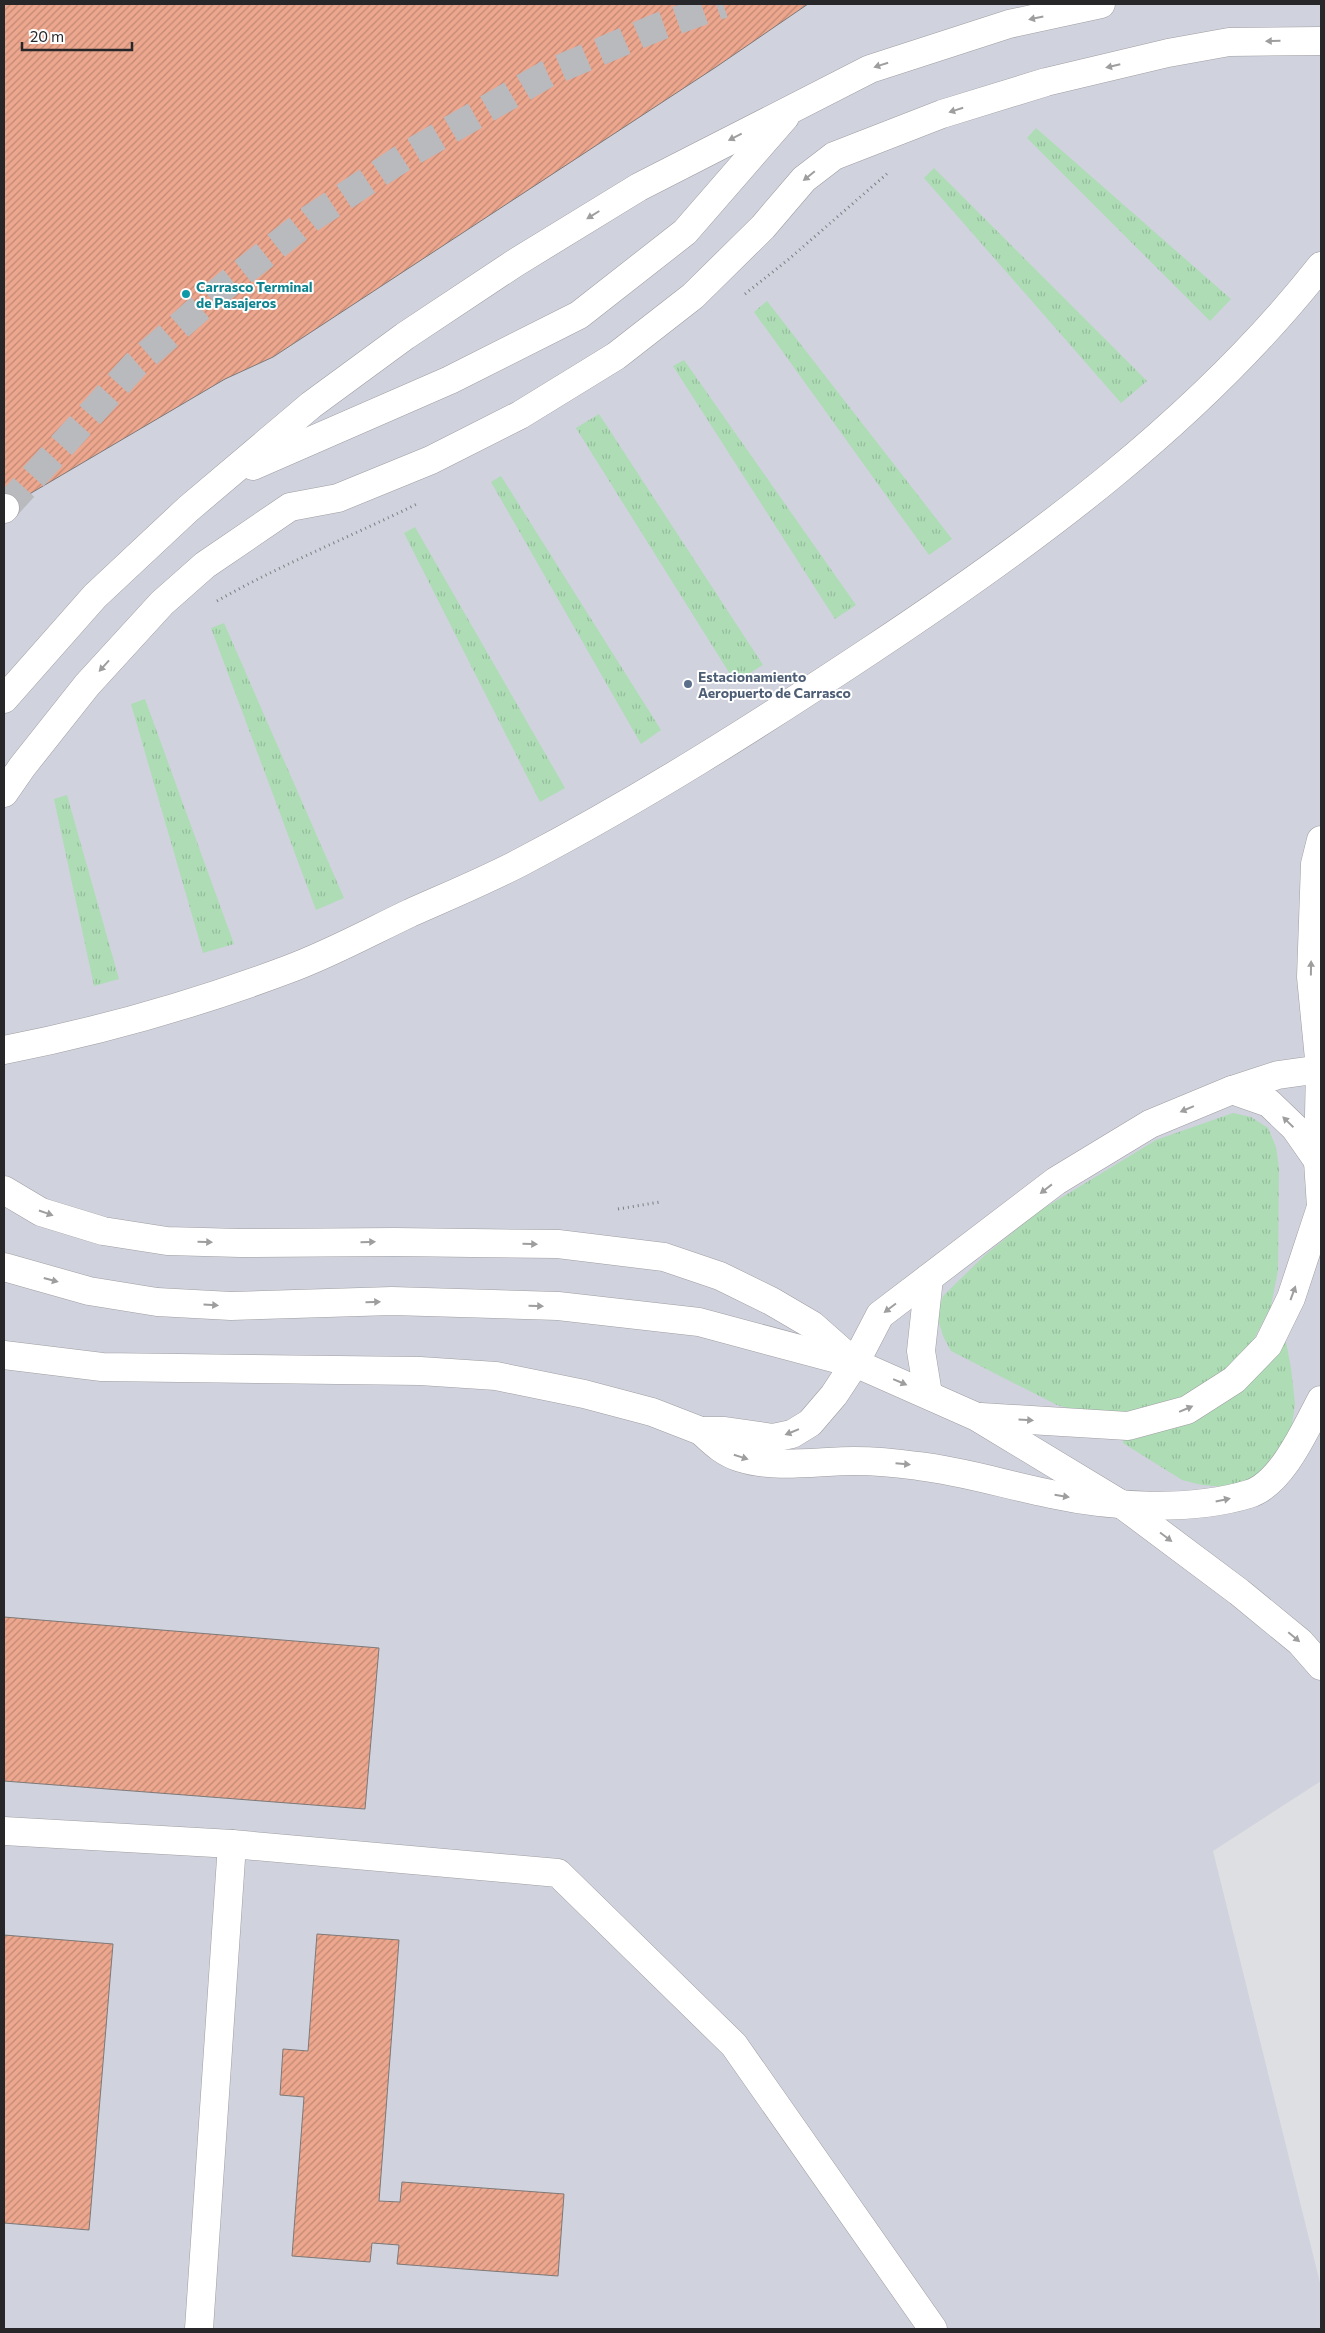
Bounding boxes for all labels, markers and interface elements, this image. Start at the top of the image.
one-way arrow [1028,14,1043,22]
scale bar [22,20,132,52]
text: 20 m [30,27,64,45]
one-way arrow [1264,37,1280,45]
one-way arrow [873,62,888,70]
one-way arrow [1105,62,1120,70]
one-way arrow [948,106,963,114]
one-way arrow [728,133,742,141]
one-way arrow [803,170,816,181]
one-way arrow [586,211,599,220]
place label: Carrasco Terminal de Pasajeros [196,278,313,311]
marker: Carrasco Terminal de Pasajeros [180,288,192,300]
one-way arrow [98,659,110,671]
place label: Estacionamiento Aeropuerto de Carrasco [698,668,851,701]
marker: Estacionamiento Aeropuerto de Carrasco [682,678,694,690]
one-way arrow [1307,960,1315,976]
one-way arrow [1180,1105,1194,1113]
one-way arrow [1283,1117,1295,1129]
one-way arrow [1040,1183,1053,1194]
one-way arrow [39,1210,54,1217]
one-way arrow [198,1238,214,1246]
one-way arrow [360,1238,376,1246]
one-way arrow [523,1240,539,1248]
one-way arrow [43,1277,58,1285]
one-way arrow [1290,1286,1297,1301]
one-way arrow [366,1297,382,1305]
one-way arrow [203,1301,219,1309]
one-way arrow [528,1302,544,1310]
one-way arrow [884,1302,897,1313]
one-way arrow [893,1379,907,1387]
one-way arrow [1179,1405,1194,1413]
one-way arrow [1018,1417,1034,1425]
one-way arrow [785,1429,799,1437]
one-way arrow [734,1454,749,1462]
one-way arrow [895,1461,911,1469]
one-way arrow [1054,1492,1070,1500]
one-way arrow [1216,1495,1232,1503]
one-way arrow [1159,1532,1173,1542]
one-way arrow [1287,1631,1300,1642]

